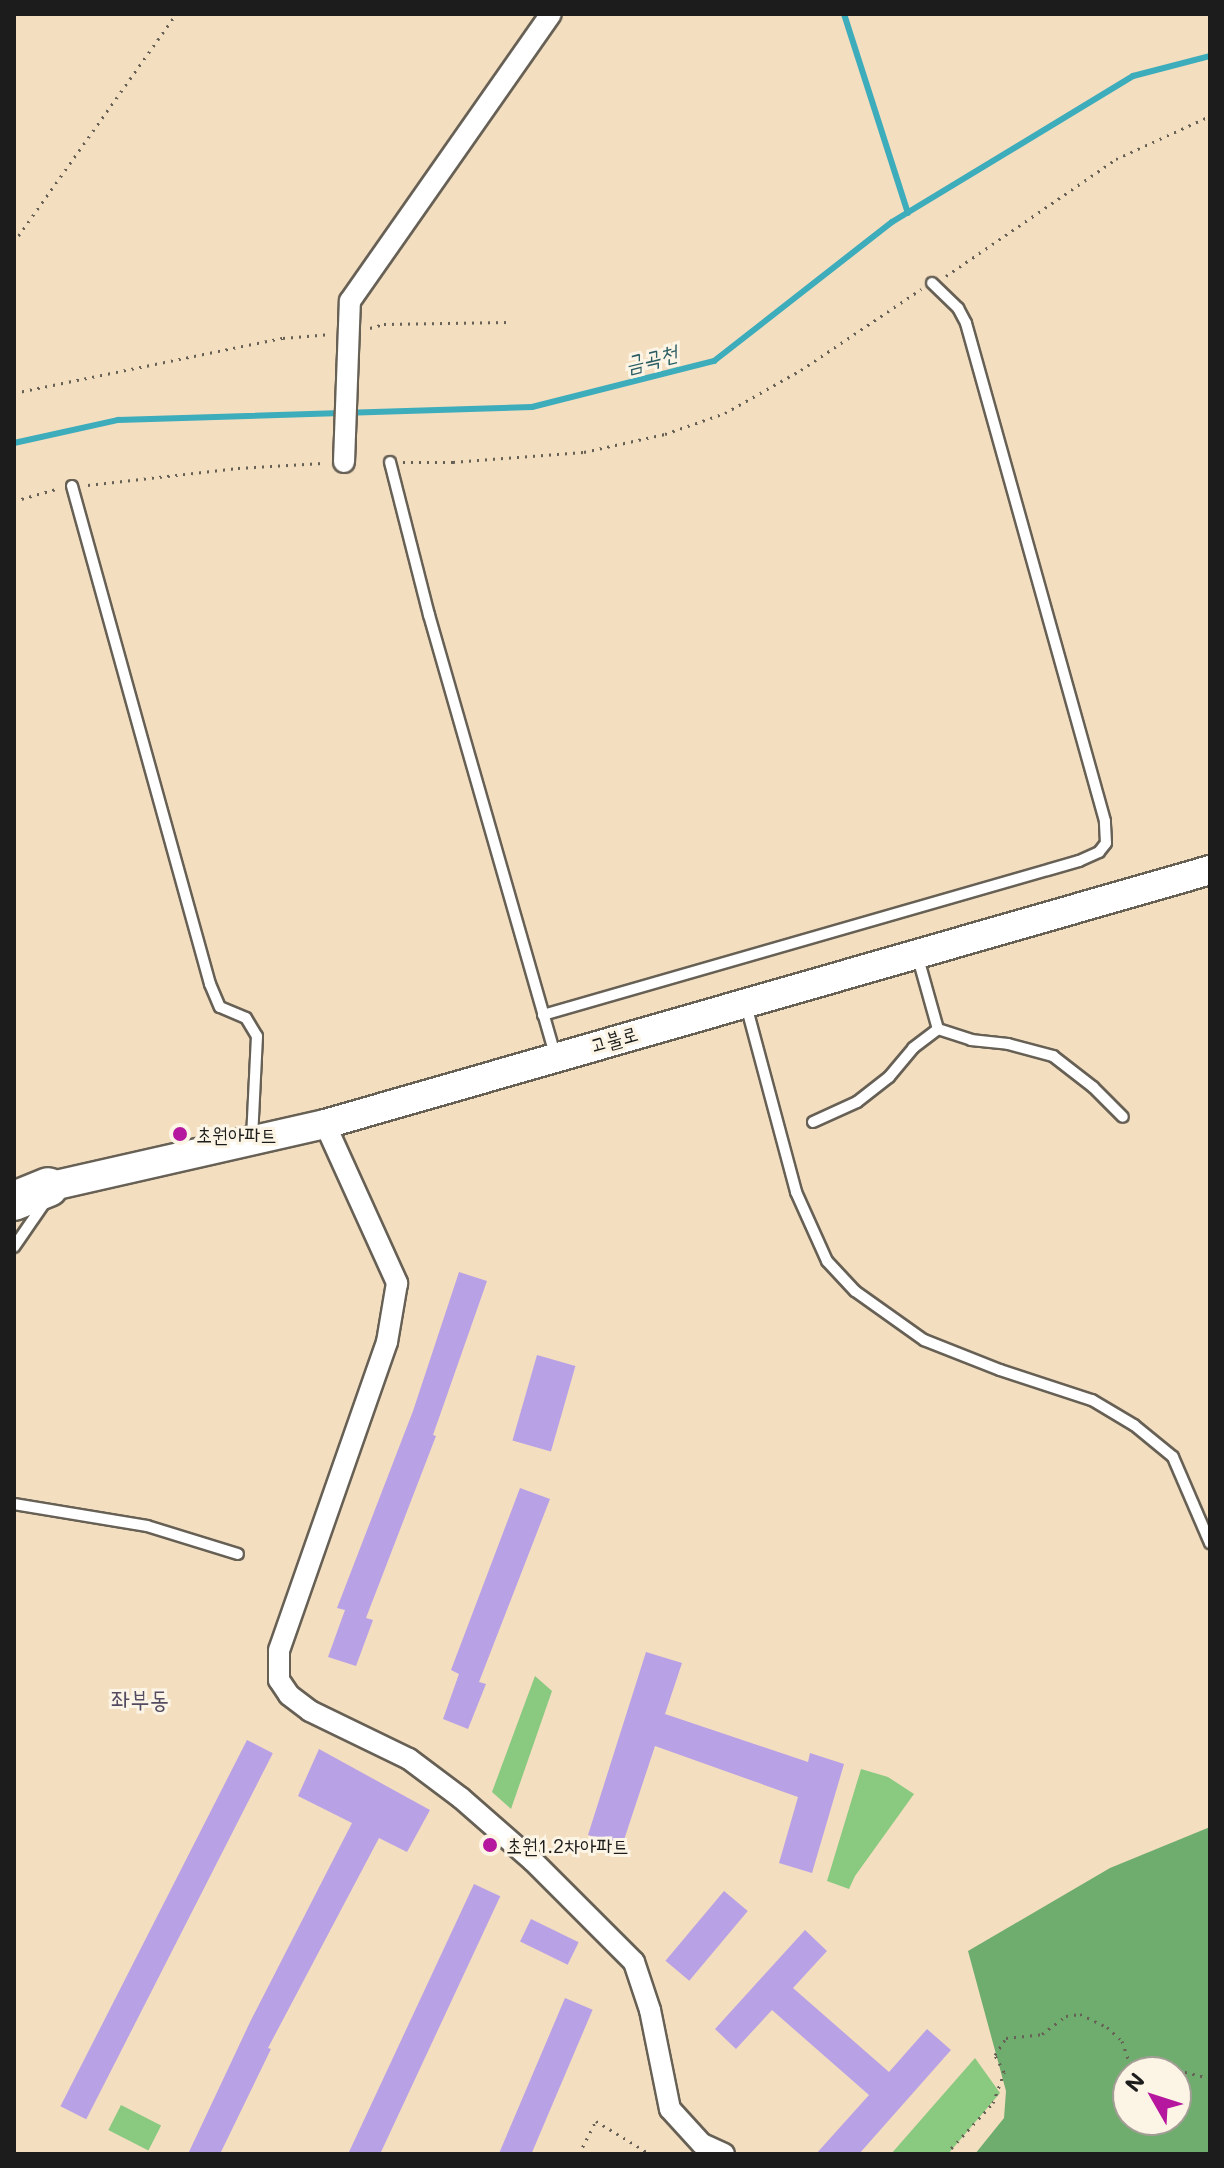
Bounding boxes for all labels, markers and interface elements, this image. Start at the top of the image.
water label: 금곡천 [622,339,680,377]
street label: 고불로 [587,1021,641,1057]
place label: 초원아파트 [196,1122,276,1146]
marker: 초원아파트 [171,1125,189,1143]
district label: 좌부동 [111,1685,169,1713]
place label: 초원1.2차아파트 [506,1833,629,1857]
marker: 초원1.2차아파트 [481,1836,499,1854]
north arrow [1112,2056,1192,2136]
text: N [1118,2066,1151,2097]

